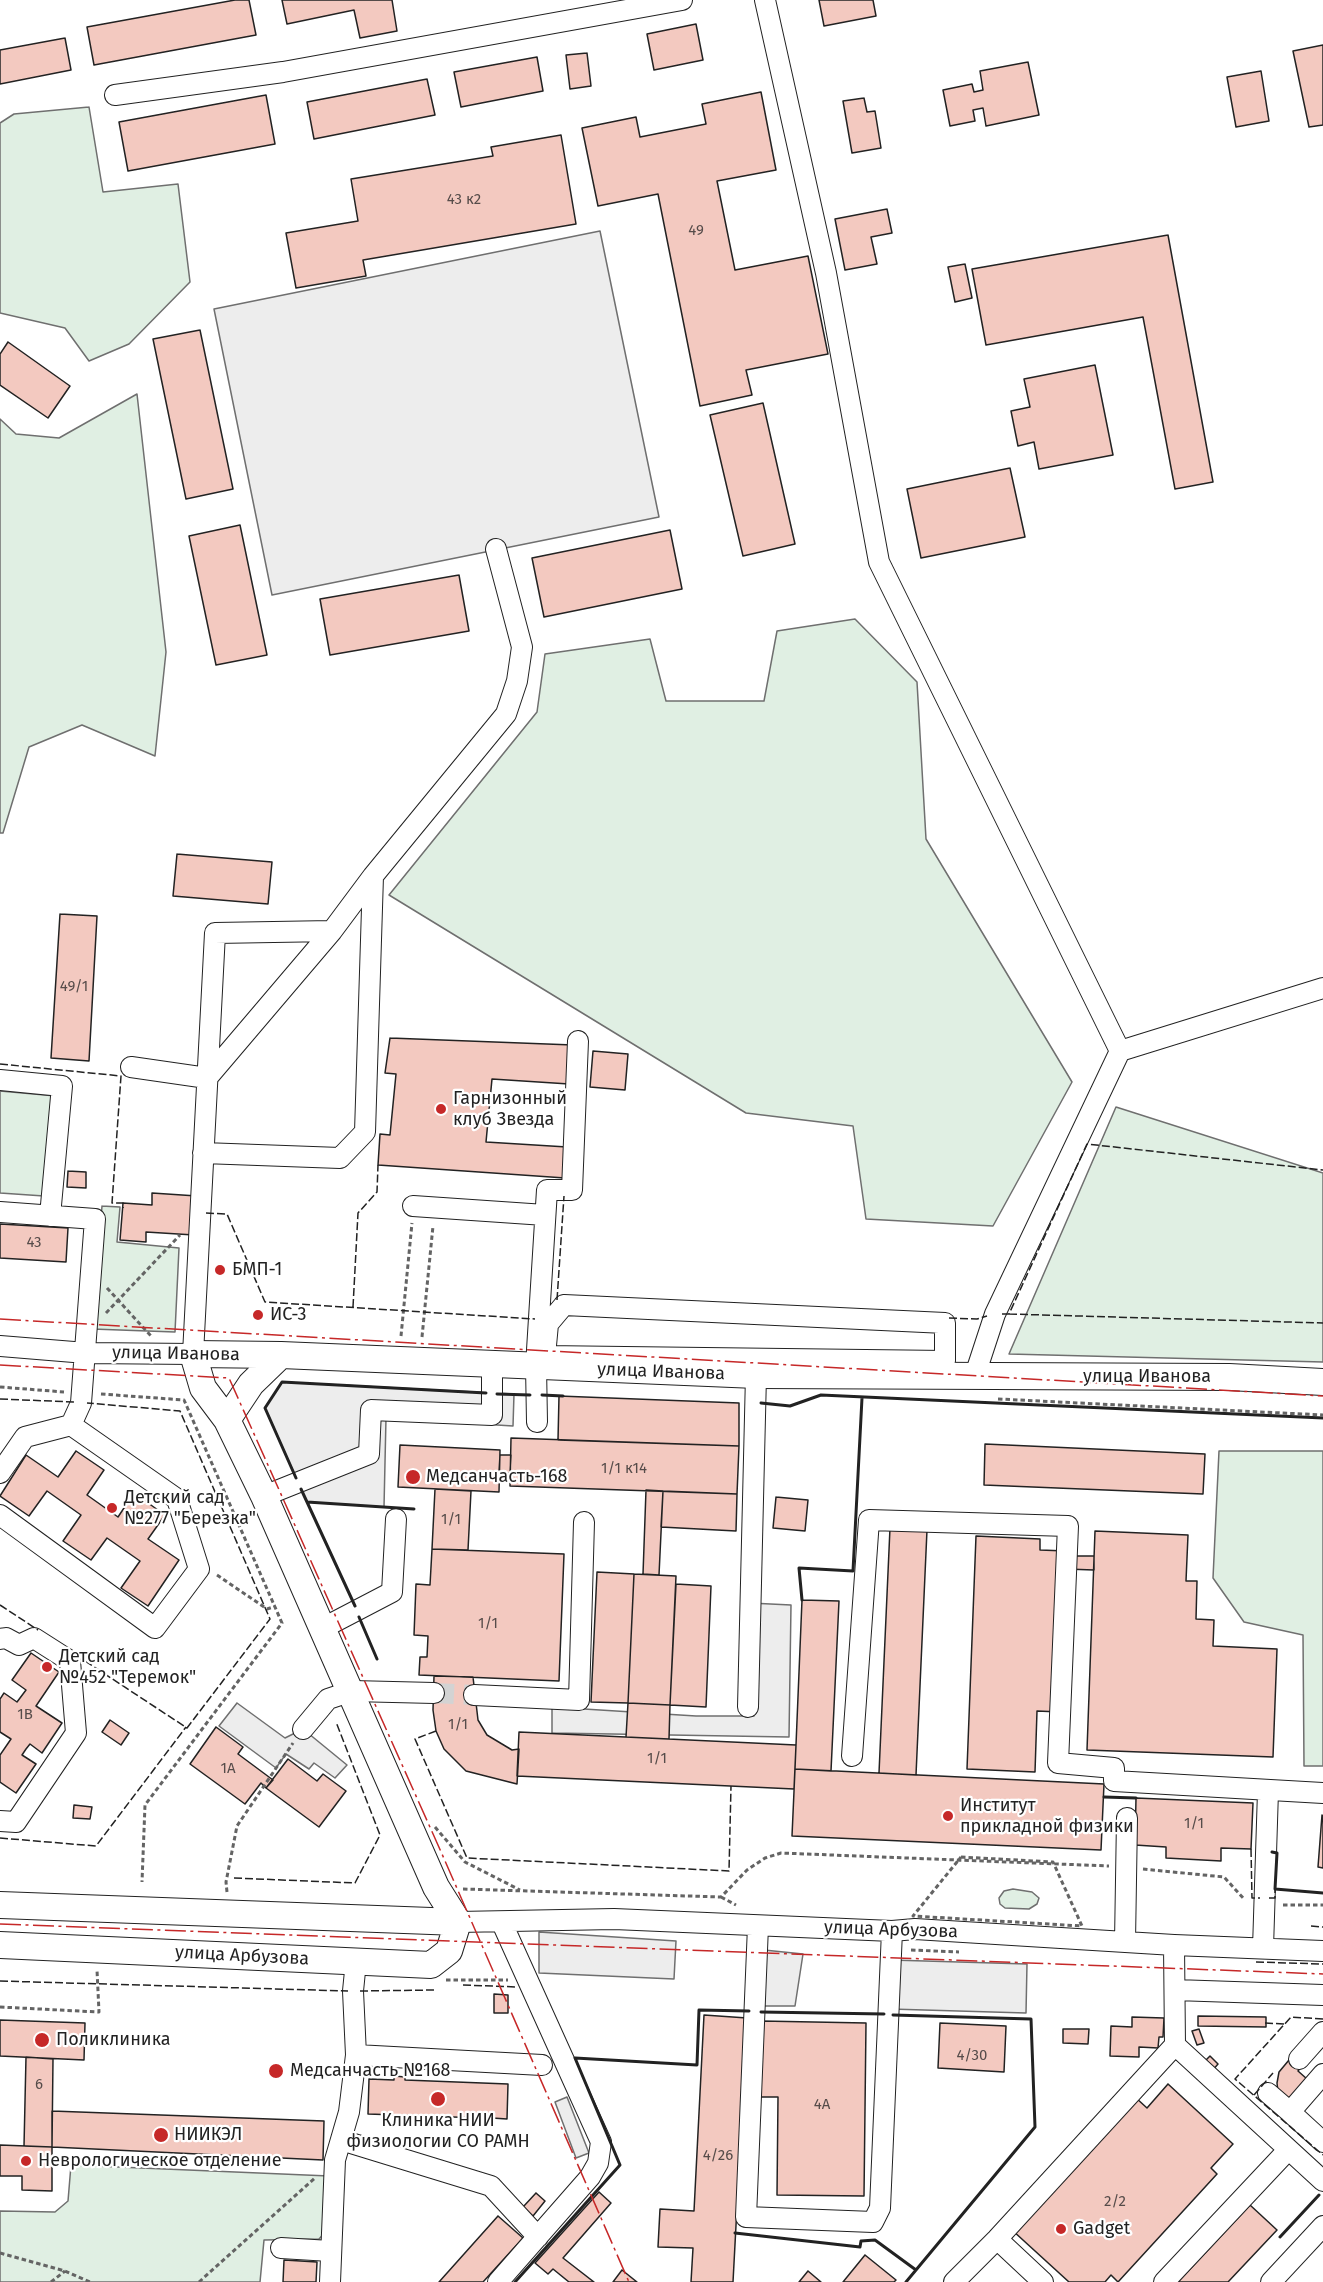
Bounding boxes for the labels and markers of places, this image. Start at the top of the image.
place label: Гарнизонный клуб Звезда [453,1088,567,1130]
marker: Гарнизонный клуб Звезда [434,1102,448,1116]
place label: БМП-1 [232,1259,282,1281]
marker: БМП-1 [213,1263,227,1277]
place label: ИС-3 [270,1304,306,1326]
marker: ИС-3 [251,1308,265,1322]
place label: Медсанчасть-168 [426,1466,567,1488]
marker: Медсанчасть-168 [404,1468,422,1486]
place label: Детский сад №277 "Березка" [124,1487,256,1530]
marker: Детский сад №277 "Березка" [105,1501,119,1515]
place label: Детский сад №452 "Теремок" [59,1646,196,1688]
marker: Детский сад №452 "Теремок" [40,1660,54,1674]
place label: Институт прикладной физики [960,1795,1134,1838]
marker: Институт прикладной физики [941,1809,955,1823]
place label: Поликлиника [56,2029,170,2051]
marker: Поликлиника [33,2031,51,2049]
place label: Медсанчасть №168 [290,2060,451,2082]
marker: Медсанчасть №168 [267,2062,285,2080]
marker: Клиника НИИ физиологии СО РАМН [429,2090,447,2108]
place label: Клиника НИИ физиологии СО РАМН [346,2110,530,2152]
place label: НИИКЭЛ [174,2124,242,2146]
marker: НИИКЭЛ [152,2126,170,2144]
place label: Неврологическое отделение [38,2150,282,2172]
marker: Неврологическое отделение [19,2154,33,2168]
place label: Gadget [1073,2218,1130,2240]
marker: Gadget [1054,2222,1068,2236]

